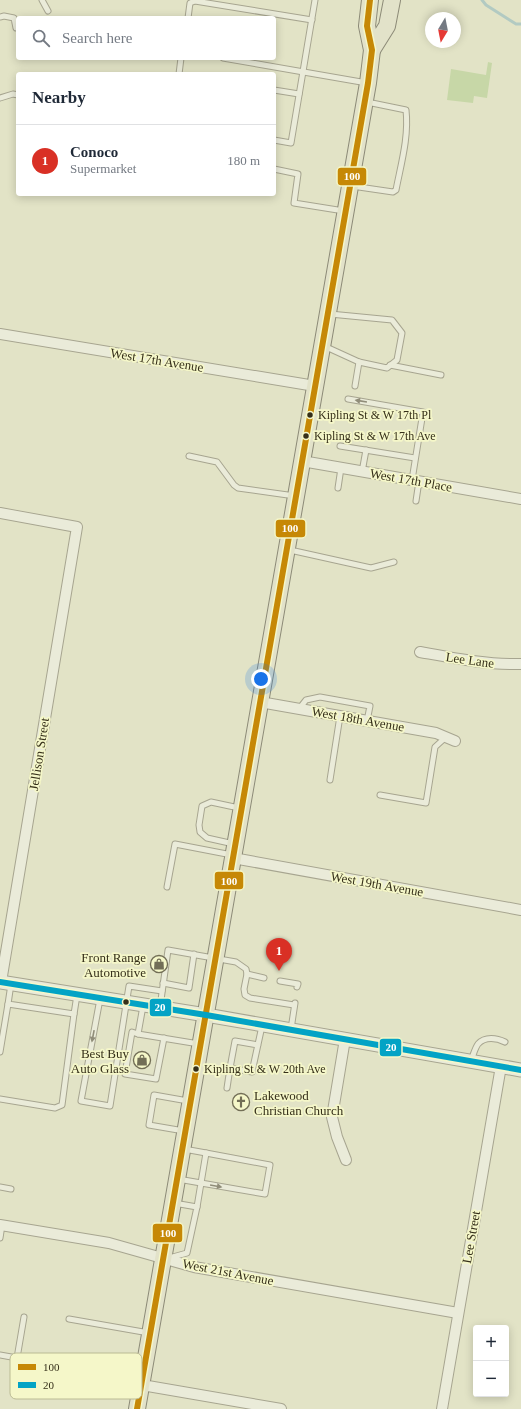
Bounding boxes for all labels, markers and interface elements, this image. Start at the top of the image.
north arrow [425,12,461,48]
search box [16,16,276,60]
icon: search [30,27,52,49]
text: Search here [62,30,132,46]
text: Nearby [32,88,86,107]
text: Conoco [70,144,118,160]
text: 1 [42,153,48,168]
text: 180 m [227,153,260,168]
text: Supermarket [70,161,136,176]
line badge: 100 [337,167,367,186]
text: 100 [344,170,361,182]
street label: West 17th Avenue [109,345,205,375]
one-way arrow [355,398,367,404]
place label: Kipling St & W 17th Pl [318,408,432,422]
marker: Kipling St & W 17th Pl [305,410,315,420]
place label: Kipling St & W 17th Ave [314,429,436,443]
marker: Kipling St & W 17th Ave [301,431,311,441]
street label: West 17th Place [369,465,454,495]
line badge: 100 [275,519,306,538]
text: 100 [282,522,299,534]
street label: Lee Lane [445,649,495,671]
your location [251,669,271,689]
street label: West 18th Avenue [310,703,406,735]
street label: Jellison Street [26,716,52,791]
street label: West 19th Avenue [329,868,425,900]
line badge: 100 [214,871,244,890]
text: 100 [221,875,238,887]
pin: 1 [266,938,292,971]
place label: Front Range Automotive [81,950,146,980]
shop icon: Front Range Automotive [149,954,169,974]
unlabelled marker [121,997,131,1007]
line badge: 20 [149,998,172,1017]
text: 20 [155,1001,166,1013]
one-way arrow [90,1030,96,1042]
line badge: 20 [379,1038,402,1057]
text: 20 [386,1041,397,1053]
place label: Best Buy Auto Glass [71,1046,129,1076]
shop icon: Best Buy Auto Glass [132,1050,152,1070]
place label: Kipling St & W 20th Ave [204,1062,326,1076]
marker: Kipling St & W 20th Ave [191,1064,201,1074]
place label: Lakewood Christian Church [254,1088,344,1118]
church icon: Lakewood Christian Church [231,1092,251,1112]
one-way arrow [209,1183,222,1189]
street label: Lee Street [459,1209,483,1264]
line badge: 100 [152,1223,183,1243]
text: 100 [160,1227,177,1239]
street label: West 21st Avenue [181,1256,275,1288]
map controls [473,1325,509,1397]
button: + [473,1325,509,1361]
legend [10,1353,142,1399]
text: 100 [43,1361,60,1373]
button: − [473,1361,509,1397]
text: 20 [43,1379,55,1391]

